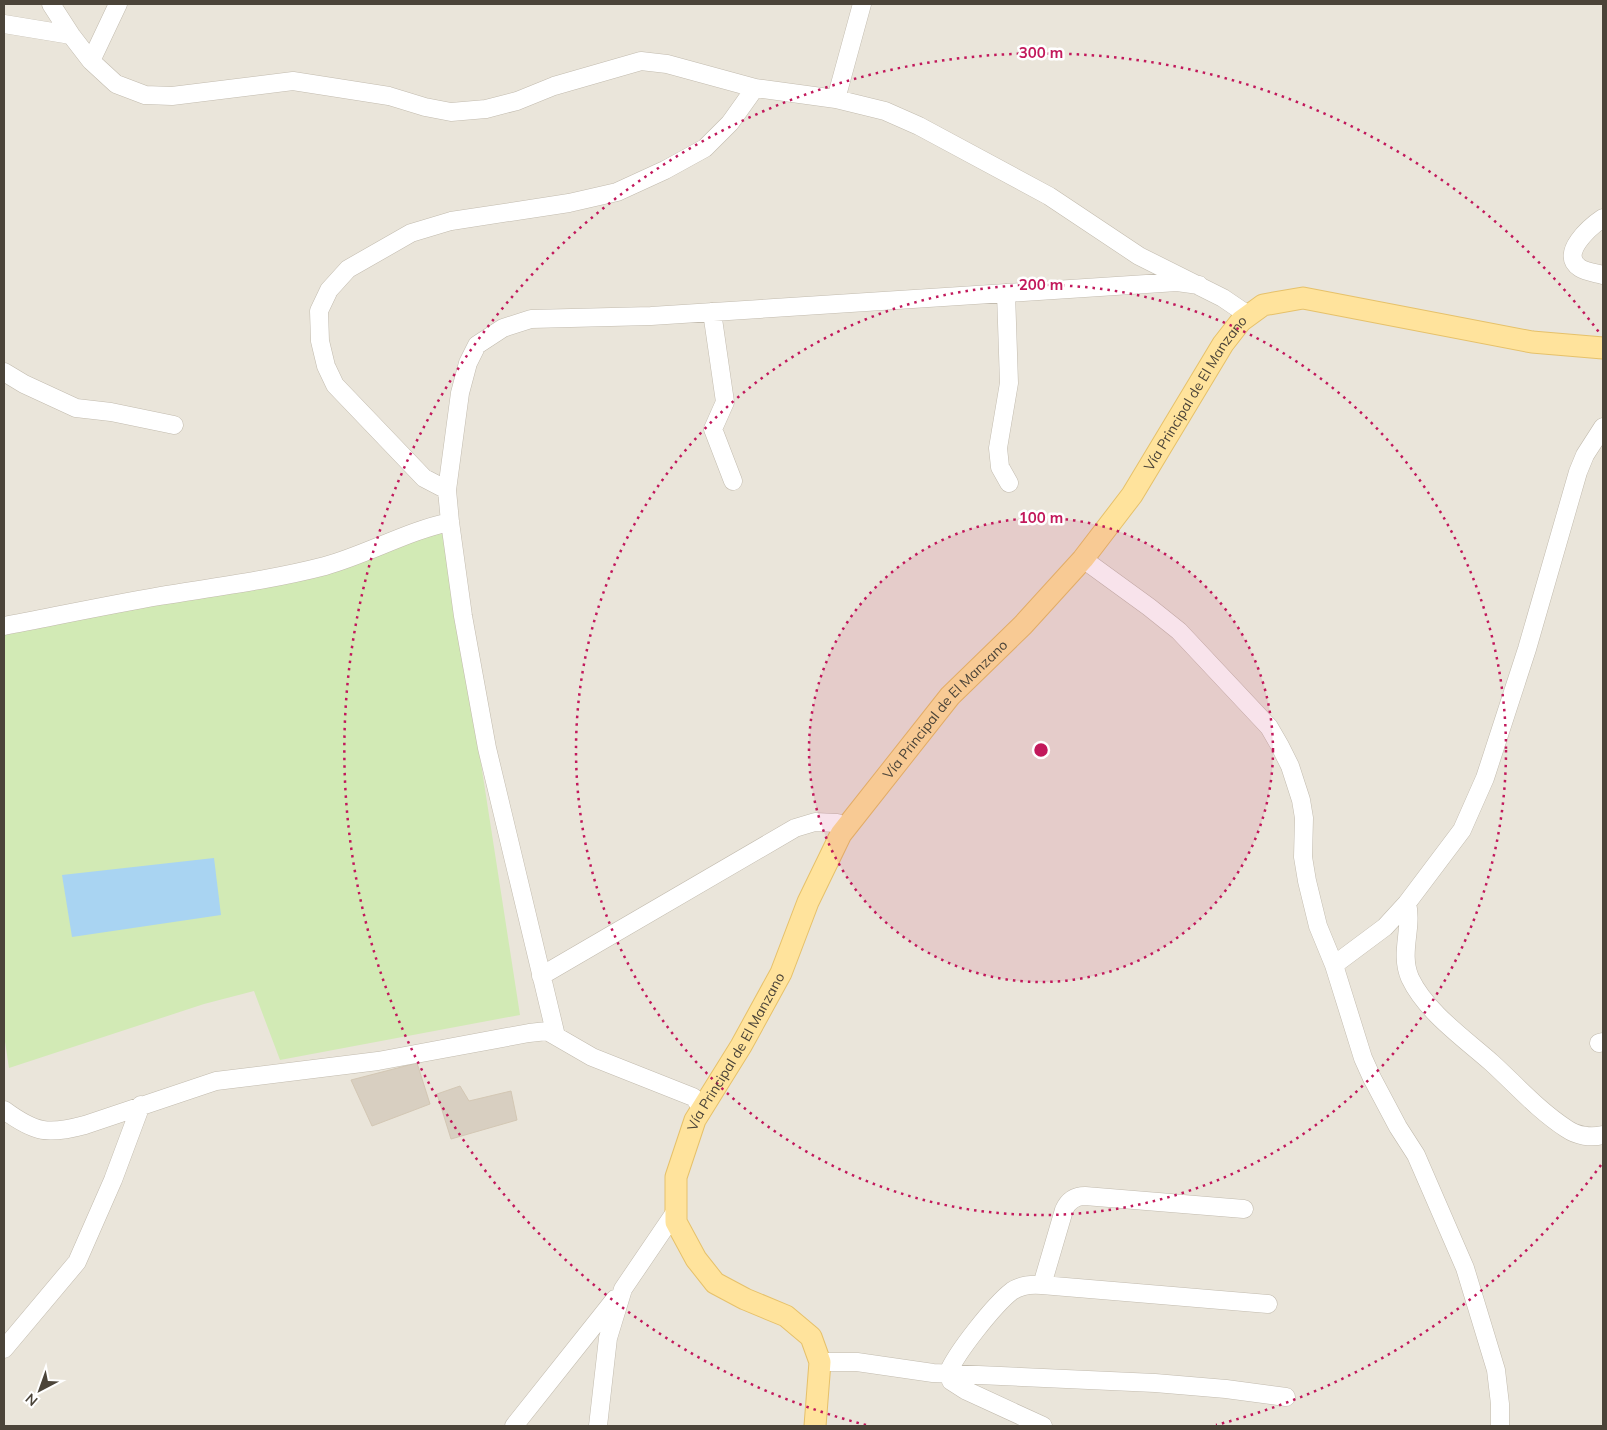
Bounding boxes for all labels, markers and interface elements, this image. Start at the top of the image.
text: 300 m [1019,43,1063,62]
text: 200 m [1019,275,1063,294]
street label: Vía Principal de El Manzano [1140,311,1250,474]
text: 100 m [1019,508,1063,527]
street label: Vía Principal de El Manzano [879,636,1011,783]
centre of rings [1032,741,1050,759]
street label: Vía Principal de El Manzano [683,969,789,1133]
north arrow [15,1365,65,1415]
text: N [22,1390,41,1410]

